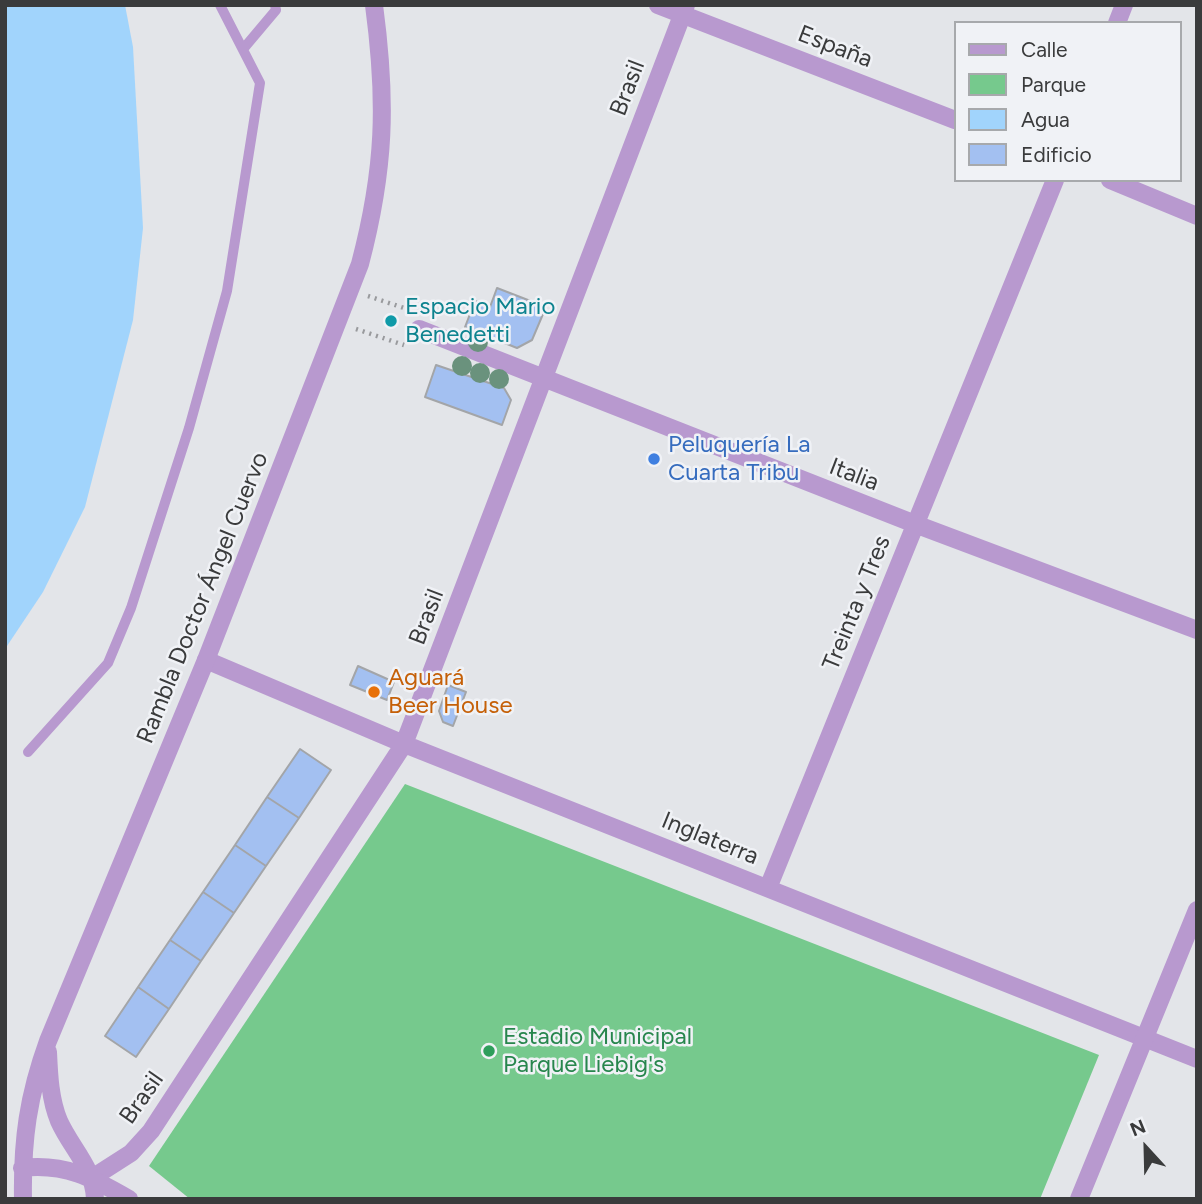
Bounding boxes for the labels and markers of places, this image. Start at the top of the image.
place label: Espacio Mario Benedetti [405,293,555,349]
marker: Espacio Mario Benedetti [383,313,399,329]
place label: Peluquería La Cuarta Tribu [668,431,810,487]
marker: Peluquería La Cuarta Tribu [646,451,662,467]
place label: Aguará Beer House [388,664,513,720]
marker: Aguará Beer House [366,684,382,700]
place label: Estadio Municipal Parque Liebig's [503,1023,692,1079]
marker: Estadio Municipal Parque Liebig's [481,1043,497,1059]

